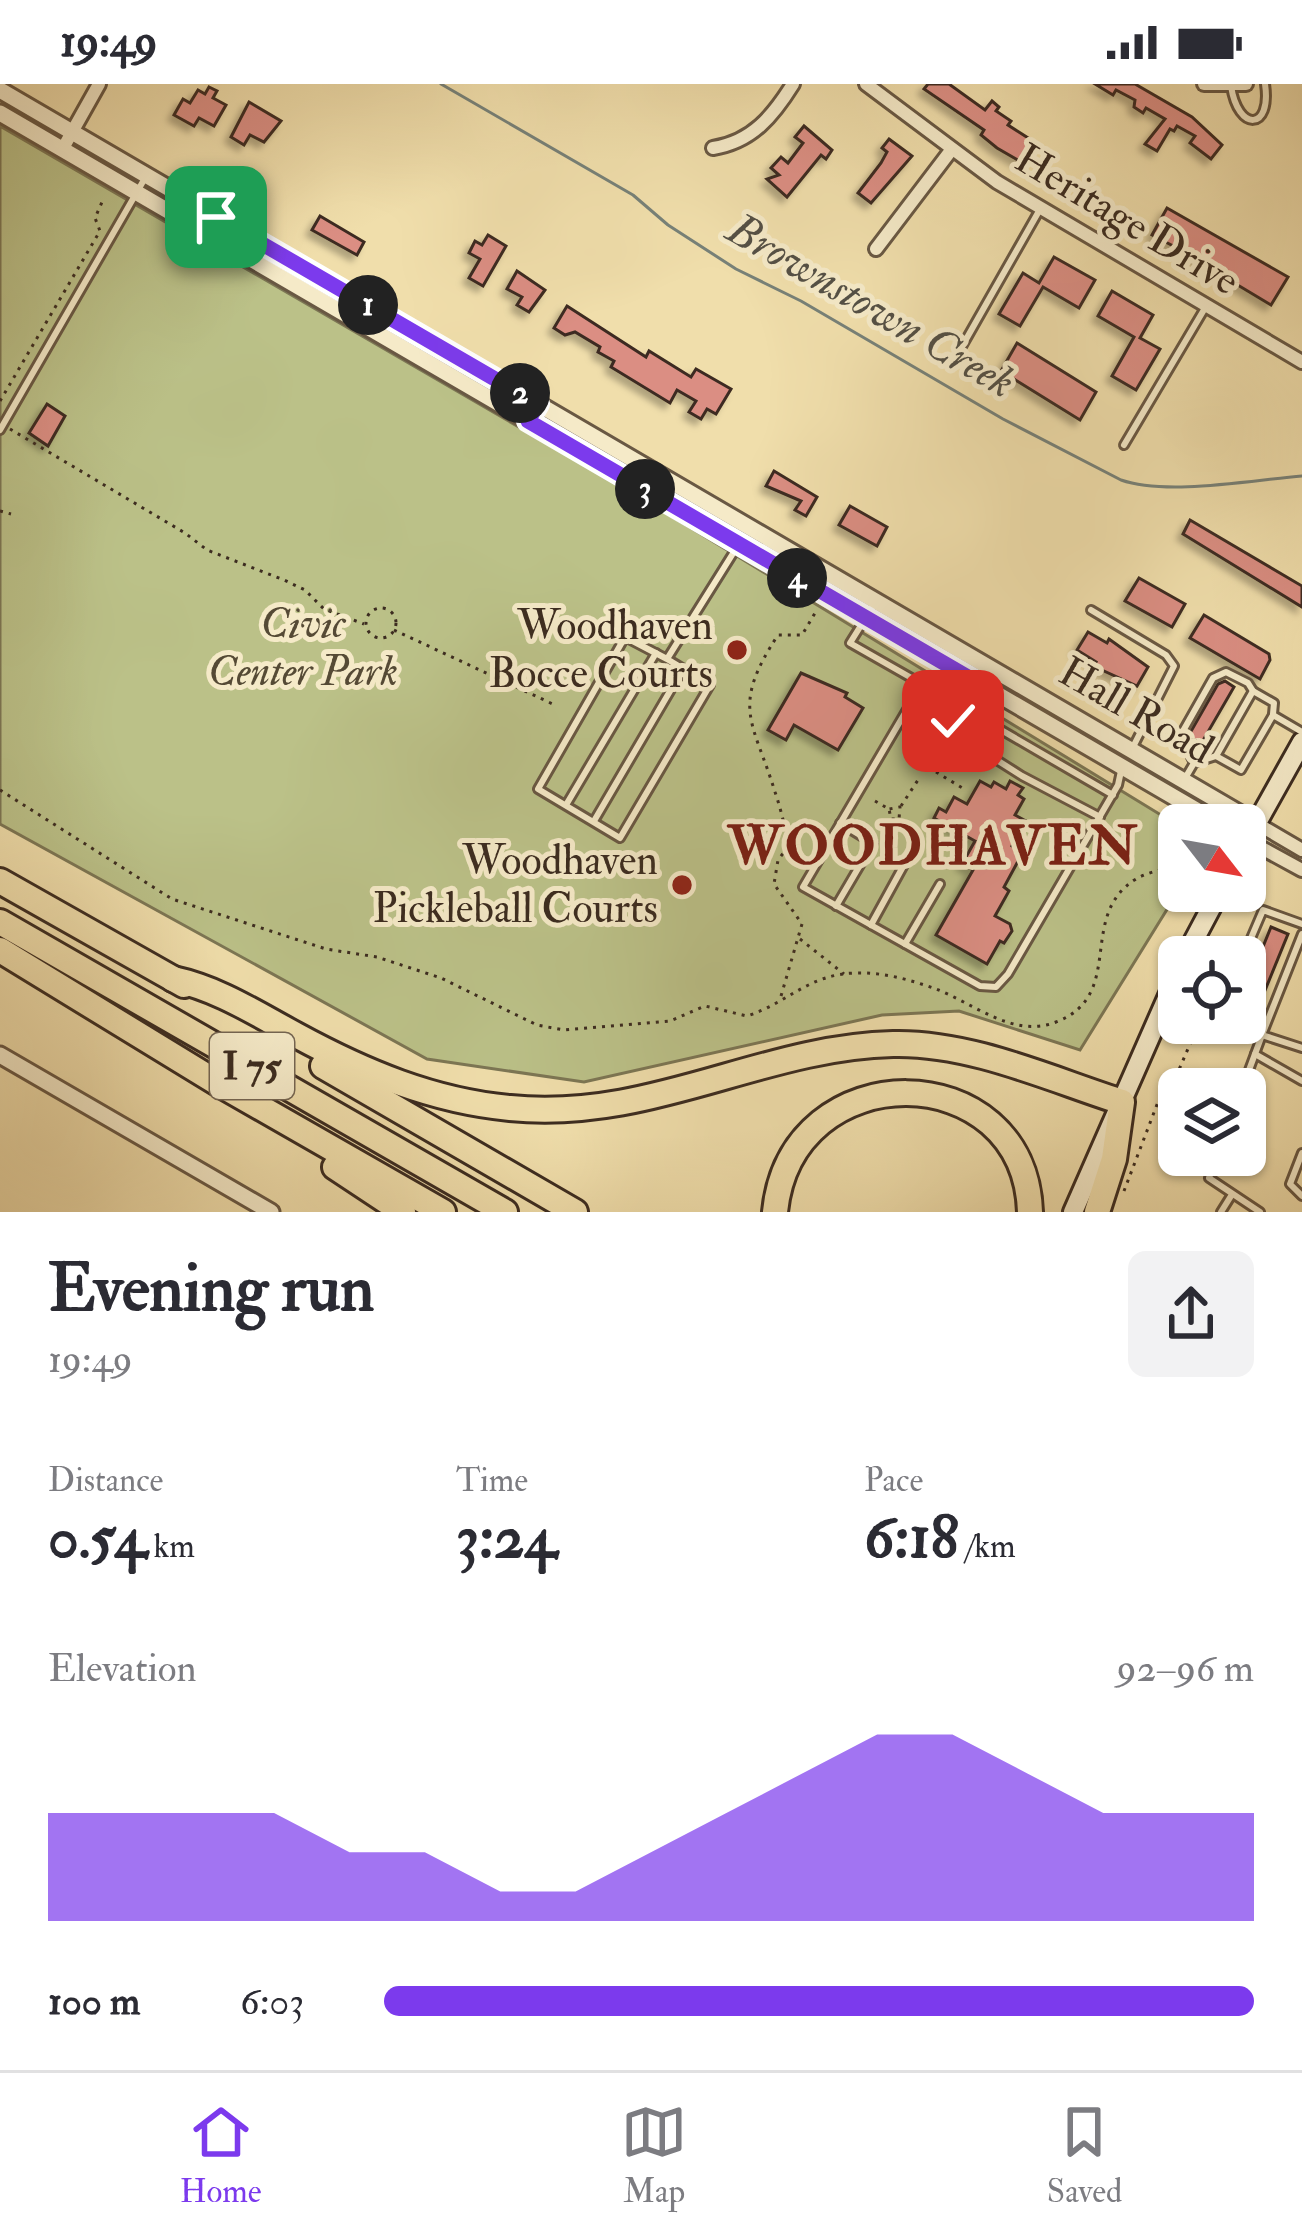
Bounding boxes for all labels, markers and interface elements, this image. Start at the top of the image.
text: 19:49 [60,14,157,70]
street label: Heritage Drive [1006,133,1248,307]
pin [165,166,267,268]
icon: arrive [183,184,249,250]
water label: Brownstown Creek [716,200,1025,411]
pin: 1 [338,275,398,335]
text: 1 [362,284,374,325]
pin: 2 [490,363,550,423]
text: 2 [512,372,528,413]
pin: 3 [615,459,675,519]
text: 3 [639,468,651,509]
pin: 4 [767,548,827,608]
text: 4 [788,557,806,598]
park label: Civic Center Park [208,598,398,698]
place label: Woodhaven Bocce Courts [489,600,713,700]
marker: Woodhaven Bocce Courts [724,637,750,663]
street label: Hall Road [1049,646,1223,776]
pin [902,670,1004,772]
icon: check [920,688,986,754]
north arrow [1158,804,1266,912]
map controls [1158,804,1266,1176]
district label: WOODHAVEN [726,813,1140,881]
place label: Woodhaven Pickleball Courts [373,835,658,935]
marker: Woodhaven Pickleball Courts [669,872,695,898]
button: locate [1158,936,1266,1044]
road number: I 75 [210,1033,294,1099]
button: layers [1158,1068,1266,1176]
text: Evening run [48,1248,374,1331]
button: share [1128,1251,1254,1377]
text: 19:49 [48,1335,132,1384]
text: Distance [48,1460,163,1501]
text: Time [456,1460,528,1501]
text: Pace [864,1460,923,1501]
text: 0.54 [48,1501,147,1576]
text: 3:24 [456,1501,557,1576]
text: 6:18 [864,1501,959,1576]
text: km [147,1526,195,1567]
text: /km [959,1526,1016,1567]
text: Elevation [48,1644,197,1693]
text: 92–96 m [1116,1644,1254,1693]
text: 100 m [48,1977,140,2026]
text: 6:03 [240,1977,304,2026]
tab: Home [180,2099,262,2212]
tab: Map [621,2099,687,2212]
tab: Saved [1047,2099,1122,2212]

